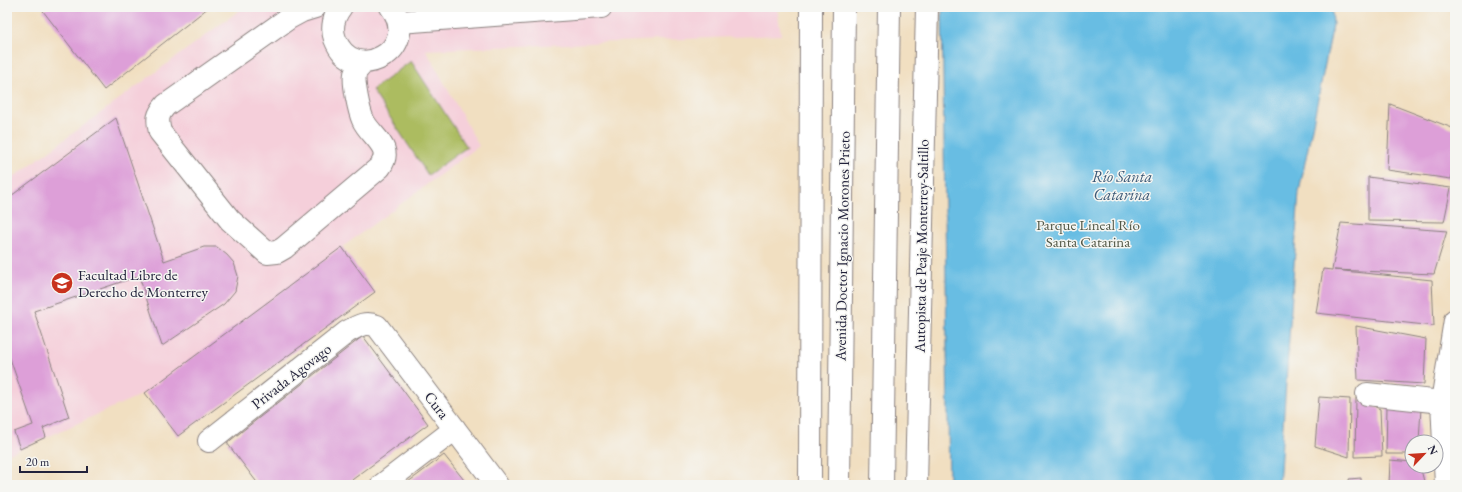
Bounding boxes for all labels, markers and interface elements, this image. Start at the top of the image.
street label: Avenida Doctor Ignacio Morones Prieto [830,131,854,362]
street label: Autopista de Peaje Monterrey-Saltillo [910,139,932,354]
water label: Río Santa Catarina [1092,166,1152,205]
park label: Parque Lineal Río Santa Catarina [1036,215,1140,251]
place label: Facultad Libre de Derecho de Monterrey [78,265,209,301]
school or university icon: Facultad Libre de Derecho de Monterrey [49,270,75,296]
street label: Privada Agovago [247,339,335,413]
street label: Cura [421,387,453,423]
north arrow [1404,434,1444,474]
text: N [1425,443,1441,457]
scale bar [20,448,87,474]
text: 20 m [26,454,50,470]

